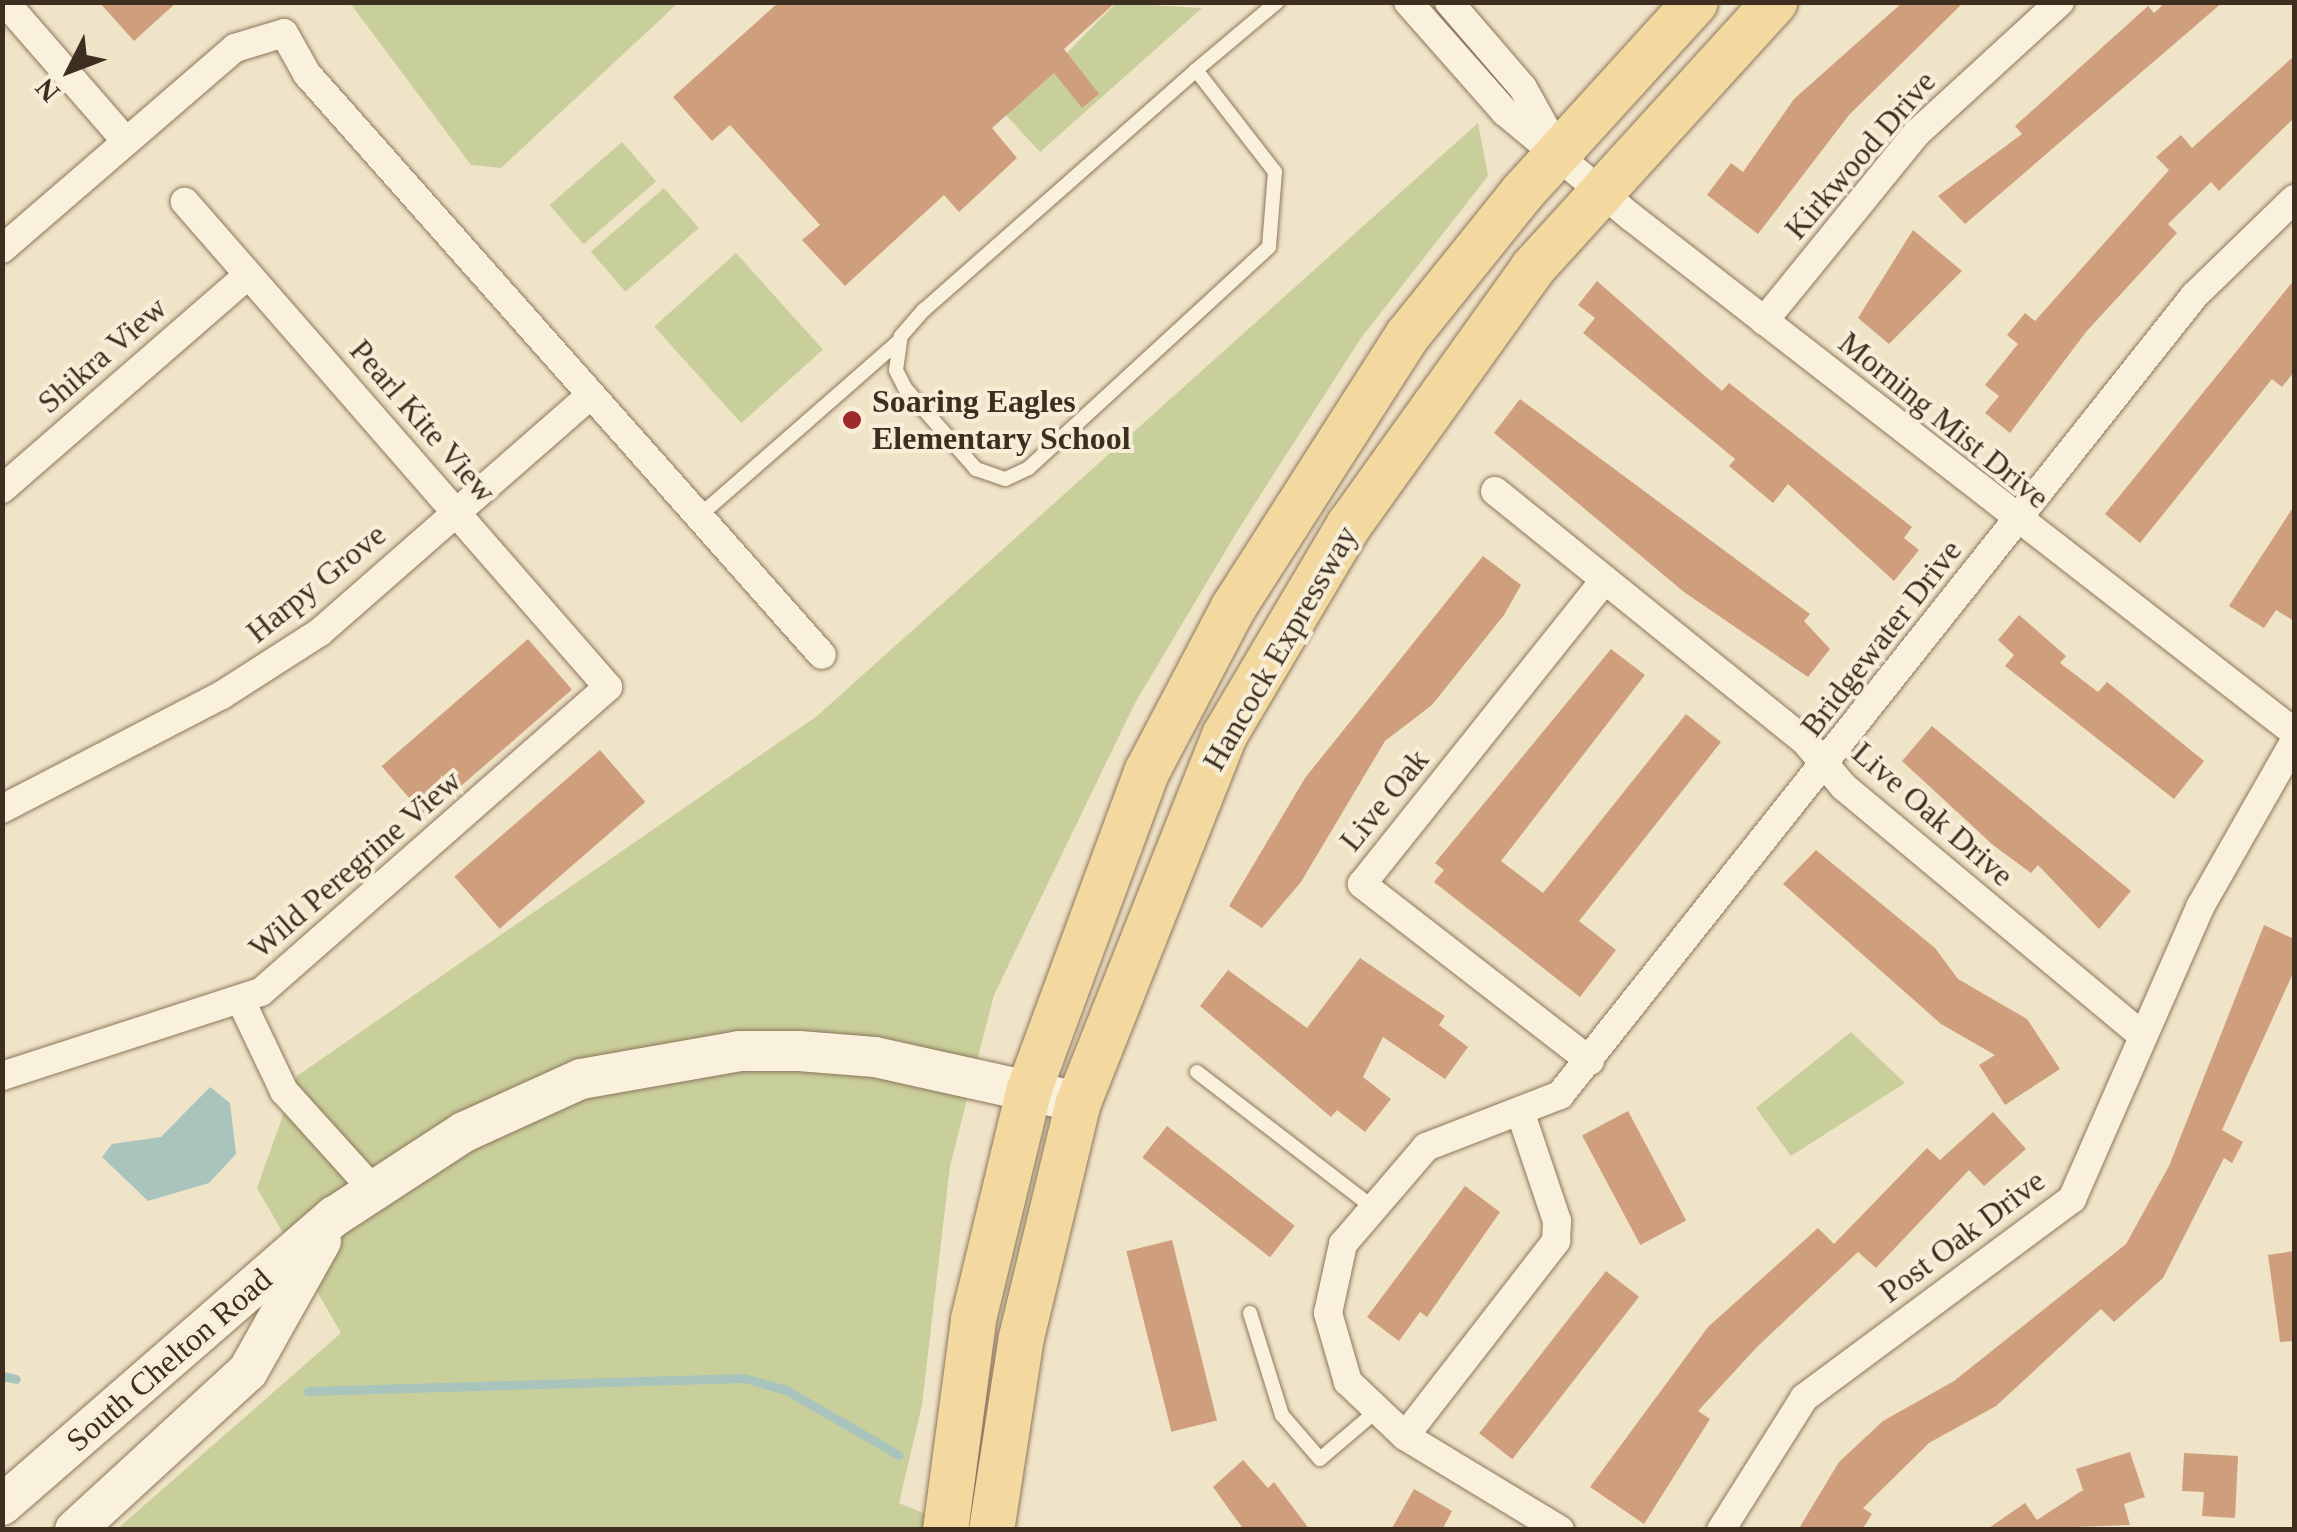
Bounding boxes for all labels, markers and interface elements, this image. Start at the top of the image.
north arrow [20,20,120,120]
street label: Kirkwood Drive [1776,63,1944,247]
text: N [29,73,66,108]
street label: Shikra View [29,288,175,422]
street label: Morning Mist Drive [1831,323,2057,517]
street label: Pearl Kite View [342,331,504,511]
place label: Soaring Eagles Elementary School [872,383,1131,458]
marker: Soaring Eagles Elementary School [841,409,863,431]
street label: Harpy Grove [239,515,393,651]
street label: Hancock Expressway [1194,519,1366,777]
street label: Bridgewater Drive [1792,532,1970,744]
street label: Live Oak Drive [1845,734,2021,894]
street label: Live Oak [1331,741,1437,859]
street label: Wild Peregrine View [241,761,469,967]
street label: Post Oak Drive [1872,1161,2052,1311]
street label: South Chelton Road [58,1260,280,1460]

